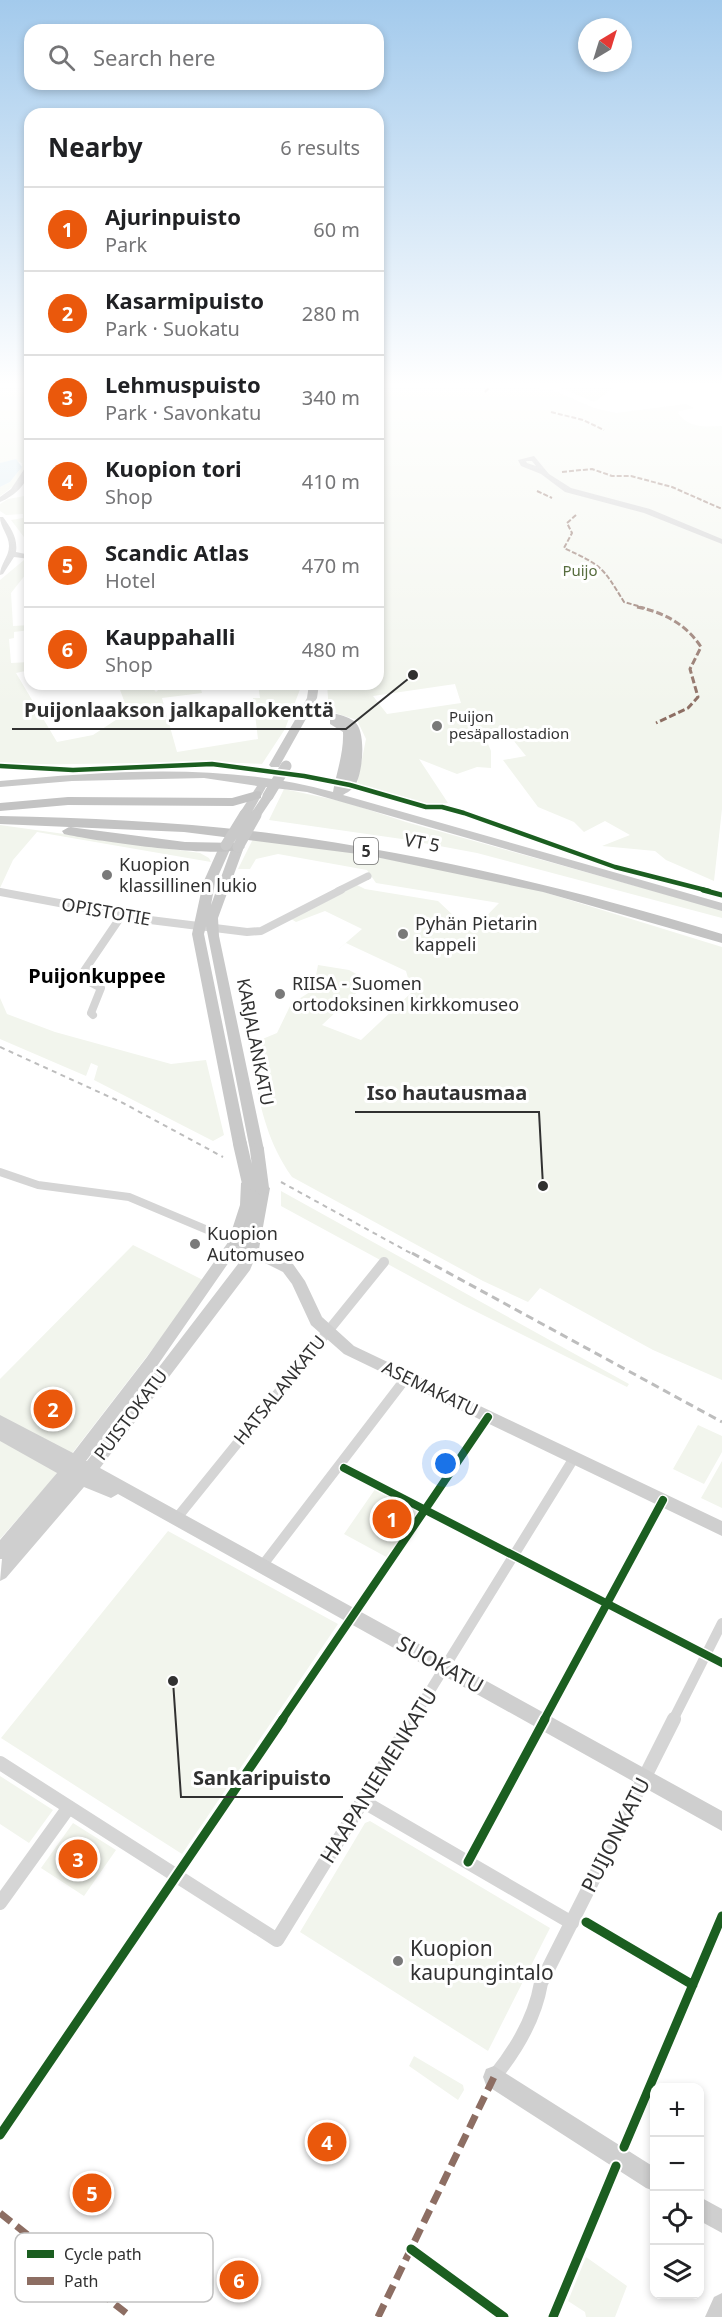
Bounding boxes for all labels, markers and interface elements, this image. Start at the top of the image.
north arrow [578,18,632,72]
search box [24,24,384,90]
icon: search [45,41,78,74]
text: Search here [93,42,215,72]
text: Nearby [48,129,143,165]
text: 6 results [280,134,360,161]
text: Ajurinpuisto [105,201,241,231]
text: 1 [62,216,73,243]
text: 60 m [313,216,360,243]
text: Park [105,231,147,258]
text: Kasarmipuisto [105,285,264,315]
text: 2 [62,300,73,327]
text: 280 m [302,300,360,327]
text: Park · Suokatu [105,315,240,342]
text: Lehmuspuisto [105,369,261,399]
text: 3 [62,384,73,411]
text: 340 m [302,384,360,411]
text: Park · Savonkatu [105,399,261,426]
text: Kuopion tori [105,453,242,483]
text: 4 [62,468,73,495]
text: 410 m [302,468,360,495]
text: Shop [105,483,153,510]
text: Scandic Atlas [105,537,249,567]
text: 5 [62,552,73,579]
text: 470 m [302,552,360,579]
park label: Puijo [562,560,598,580]
text: Hotel [105,567,156,594]
text: Kauppahalli [105,621,235,651]
text: 6 [62,636,73,663]
text: 480 m [302,636,360,663]
text: Shop [105,651,153,678]
callout: Puijonlaakson jalkapallokenttä [12,691,346,729]
text: Puijonlaakson jalkapallokenttä [24,696,334,723]
place label: Puijon pesäpallostadion [449,706,569,743]
marker: Puijon pesäpallostadion [430,719,444,733]
street label: VT 5 [402,827,442,857]
road number: 5 [354,838,378,864]
place label: Kuopion klassillinen lukio [119,852,257,897]
marker: Kuopion klassillinen lukio [100,868,114,882]
street label: OPISTOTIE [60,891,153,931]
place label: Pyhän Pietarin kappeli [415,911,538,956]
marker: Pyhän Pietarin kappeli [396,927,410,941]
district label: Puijonkuppee [28,962,166,989]
place label: RIISA - Suomen ortodoksinen kirkkomuseo [292,971,519,1016]
street label: KARJALANKATU [232,976,280,1108]
marker: RIISA - Suomen ortodoksinen kirkkomuseo [273,987,287,1001]
callout: Iso hautausmaa [355,1074,539,1112]
text: Iso hautausmaa [367,1079,527,1106]
place label: Kuopion Automuseo [207,1221,305,1266]
marker: Kuopion Automuseo [188,1237,202,1251]
street label: HATSALANKATU [228,1330,331,1449]
street label: ASEMAKATU [379,1355,482,1422]
street label: PUISTOKATU [88,1364,172,1465]
pin: 2 [34,1386,72,1432]
your location [431,1449,460,1478]
pin: 1 [372,1496,412,1541]
street label: SUOKATU [392,1629,489,1699]
street label: HAAPANIEMENKATU [313,1683,443,1868]
callout: Sankaripuisto [181,1759,343,1797]
text: Sankaripuisto [193,1764,331,1791]
street label: PUIJONKATU [574,1772,656,1897]
pin: 3 [58,1836,98,1882]
place label: Kuopion kaupungintalo [410,1934,554,1986]
marker: Kuopion kaupungintalo [391,1954,405,1968]
map controls [650,2083,704,2299]
button: + [650,2083,704,2137]
pin: 4 [308,2120,346,2164]
button: − [650,2137,704,2191]
pin: 5 [72,2170,112,2216]
button: locate [650,2191,704,2245]
legend [15,2233,213,2302]
text: Cycle path [64,2243,142,2265]
button: layers [650,2245,704,2299]
pin: 6 [220,2258,258,2302]
text: Path [64,2270,98,2292]

